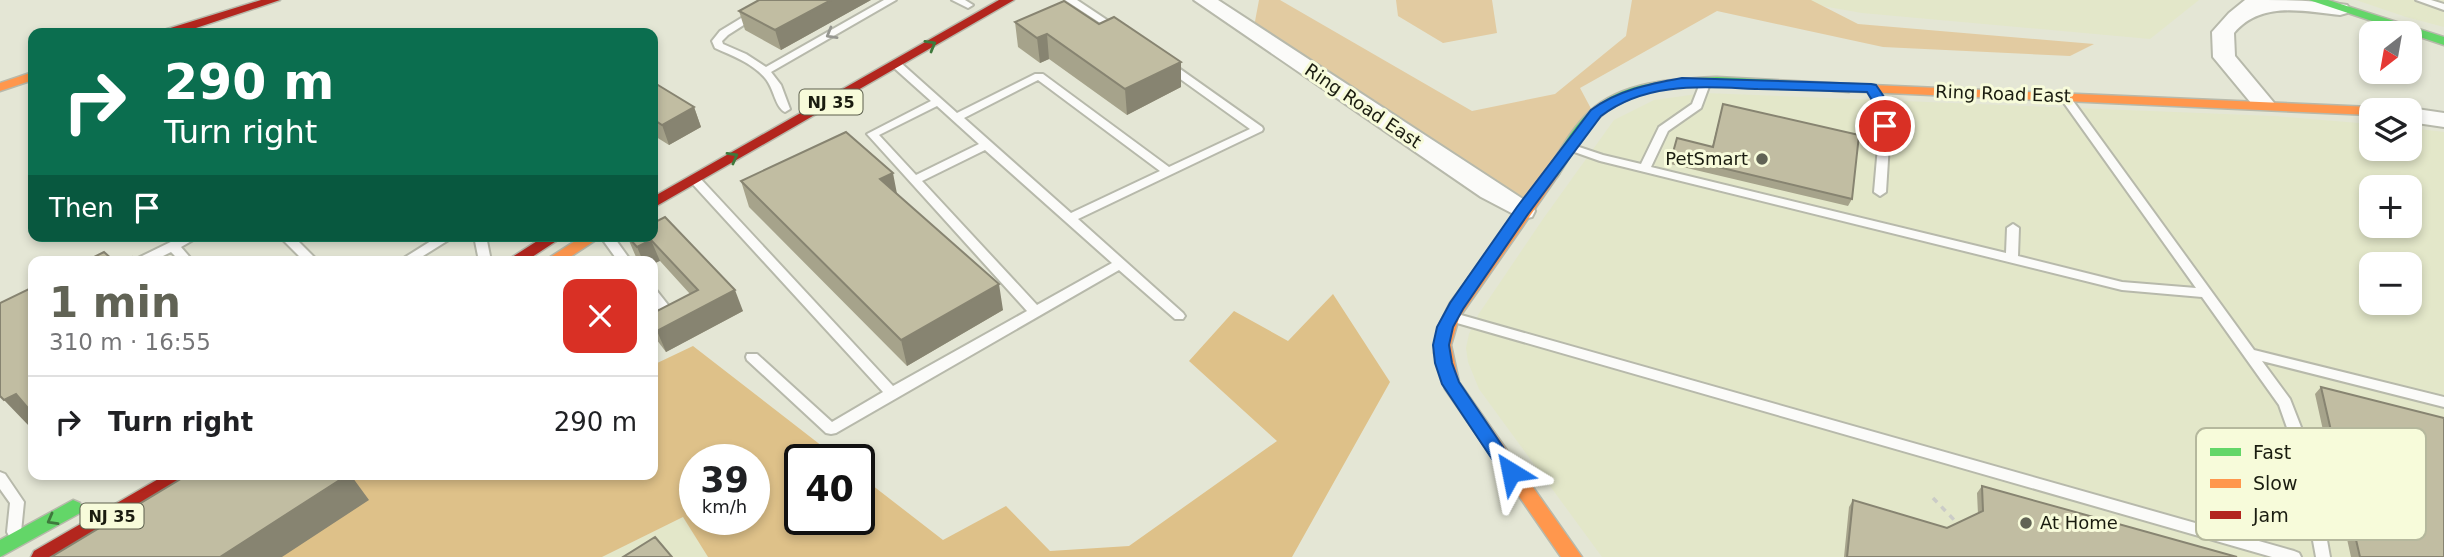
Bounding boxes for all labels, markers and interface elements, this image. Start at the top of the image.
north arrow [2359,21,2422,84]
map controls [2359,21,2422,315]
one-way arrow [826,26,839,39]
one-way arrow [924,40,937,53]
text: 290 m [164,54,334,111]
icon: right [49,56,140,147]
street label: Ring Road East [1301,59,1425,152]
street label: Ring Road East [1935,81,2071,106]
road number: NJ 35 [800,90,862,114]
pin [1855,96,1915,156]
button: layers [2359,98,2422,161]
icon: arrive [1866,107,1904,145]
text: Turn right [164,113,317,151]
place label: PetSmart [1665,148,1748,169]
marker: PetSmart [1754,151,1770,167]
one-way arrow [726,152,739,165]
button: + [2359,175,2422,238]
icon: arrive [128,189,166,227]
text: Then [49,193,114,223]
button: − [2359,252,2422,315]
text: 1 min [49,278,181,327]
button: close [563,279,637,353]
text: 310 m · 16:55 [49,329,211,355]
icon: right [49,403,87,441]
text: Turn right [108,407,253,437]
text: 290 m [554,407,637,437]
legend [2196,428,2426,540]
position arrow [1474,435,1548,509]
text: Fast [2253,441,2291,463]
speed limit sign: 40 [784,444,875,535]
text: 39 [700,460,749,500]
text: Slow [2253,472,2298,494]
text: km/h [702,496,747,517]
road number: NJ 35 [80,503,144,528]
text: Jam [2252,504,2289,526]
one-way arrow [47,512,60,525]
place label: At Home [2040,512,2118,533]
marker: At Home [2018,515,2034,531]

